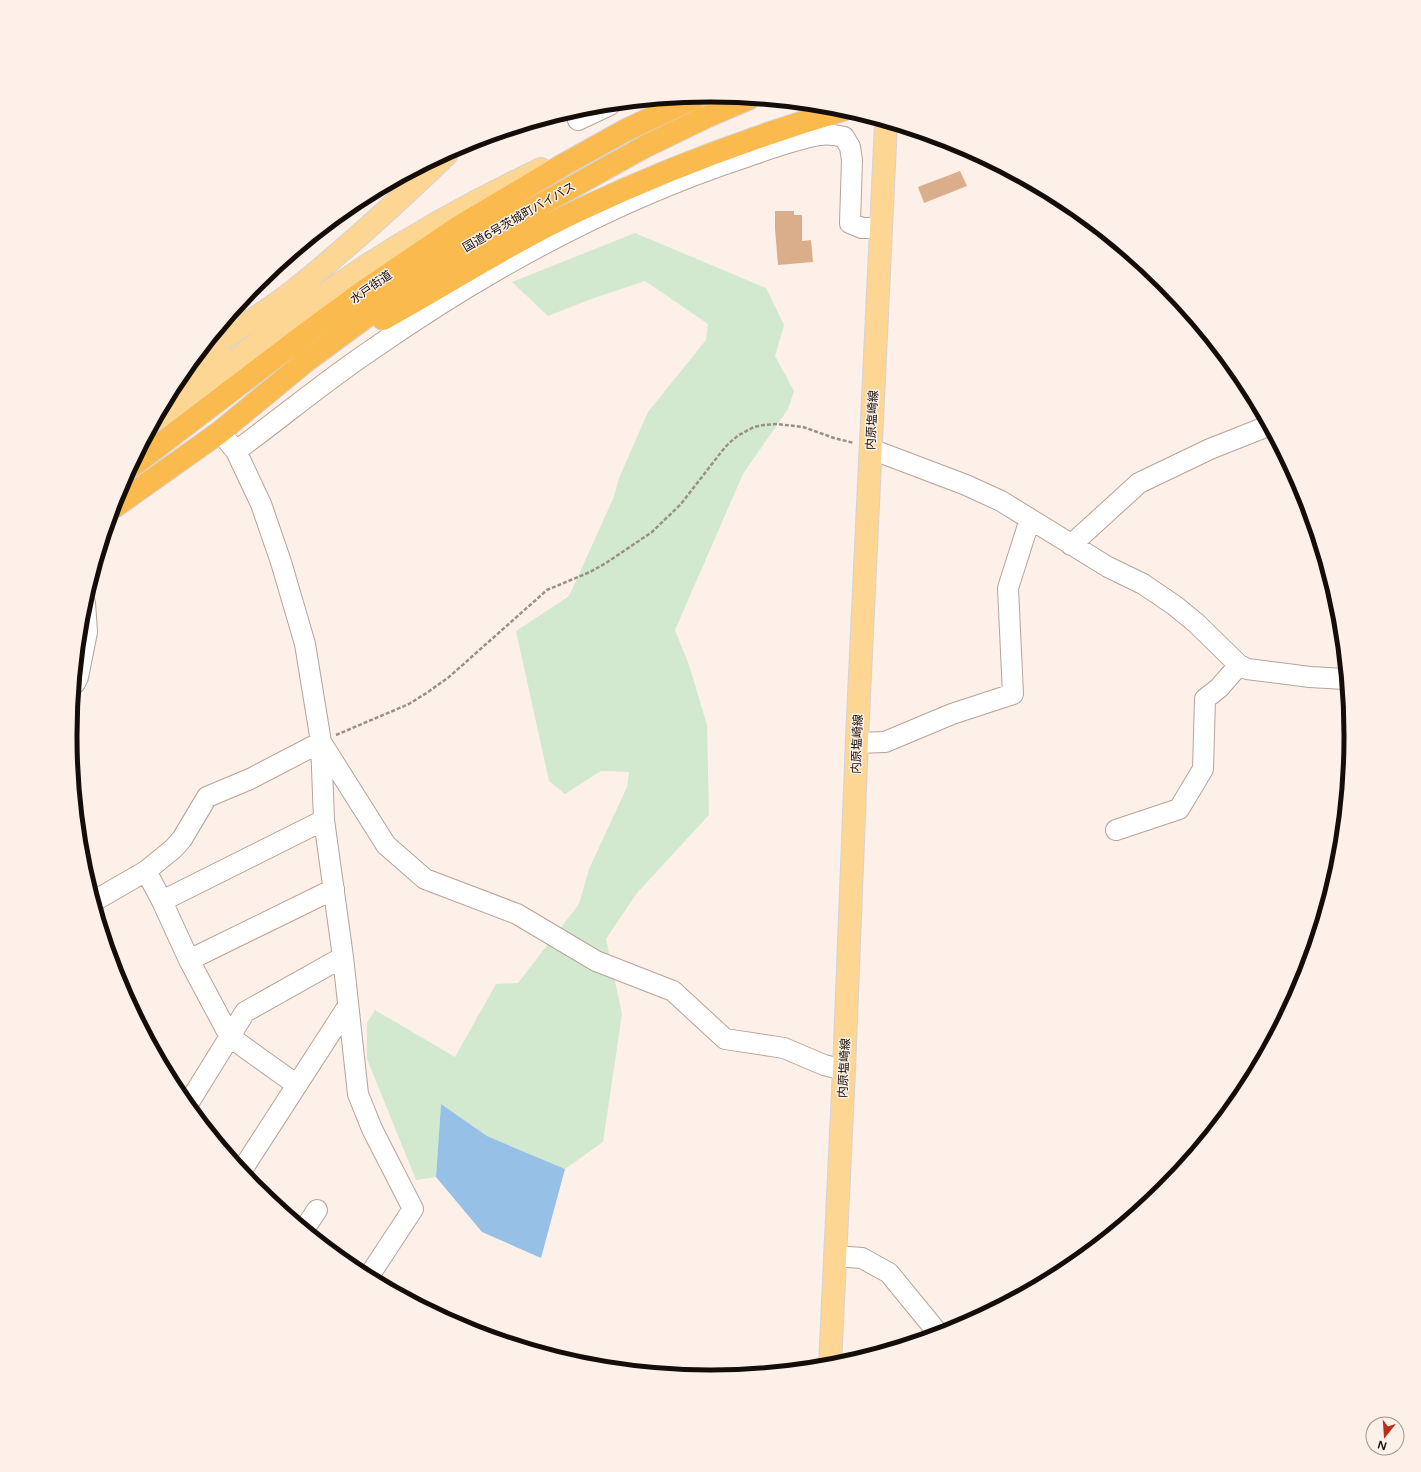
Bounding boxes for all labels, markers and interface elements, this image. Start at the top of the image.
street label: 国道6号茨城町バイパス [460,179,578,255]
street label: 水戸街道 [347,267,395,307]
street label: 内原塩崎線 [863,390,881,450]
street label: 内原塩崎線 [849,714,865,774]
street label: 内原塩崎線 [835,1038,853,1098]
north arrow [1365,1416,1405,1456]
text: N [1376,1438,1388,1453]

